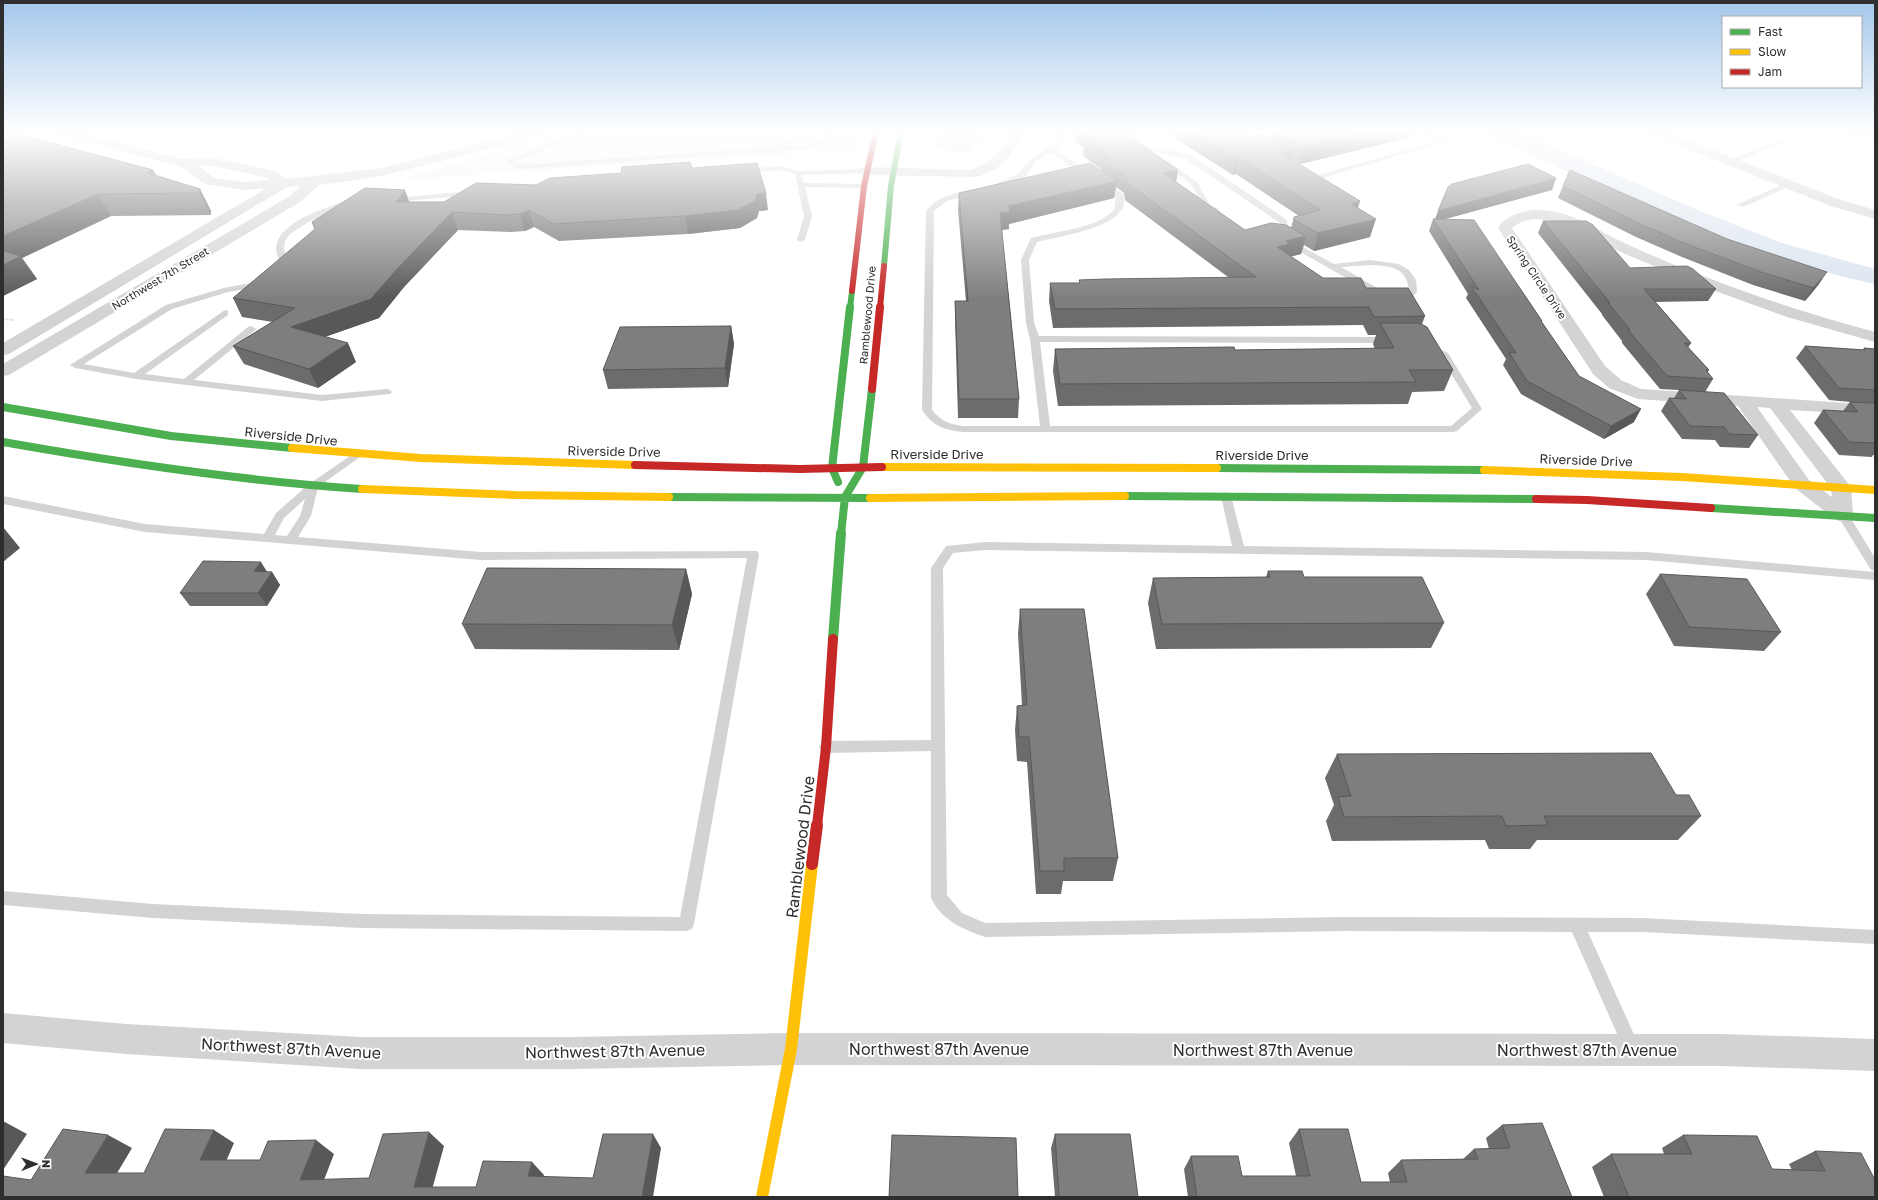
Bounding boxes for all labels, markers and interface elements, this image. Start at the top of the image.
legend [1722,16,1862,88]
text: Fast [1758,24,1783,39]
text: Slow [1758,44,1786,59]
text: Jam [1758,64,1782,79]
street label: Spring Circle Drive [1504,233,1570,321]
street label: Northwest 7th Street [109,244,211,312]
street label: Ramblewood Drive [856,265,878,365]
street label: Riverside Drive [244,423,338,449]
street label: Riverside Drive [567,442,661,460]
street label: Riverside Drive [890,446,984,462]
street label: Riverside Drive [1215,447,1309,463]
street label: Riverside Drive [1539,450,1633,470]
street label: Ramblewood Drive [781,775,819,919]
street label: Northwest 87th Avenue [200,1033,382,1063]
street label: Northwest 87th Avenue [525,1039,705,1063]
street label: Northwest 87th Avenue [849,1039,1029,1059]
street label: Northwest 87th Avenue [1173,1040,1353,1060]
street label: Northwest 87th Avenue [1497,1040,1677,1060]
north arrow [16,1144,56,1184]
text: N [40,1160,53,1168]

